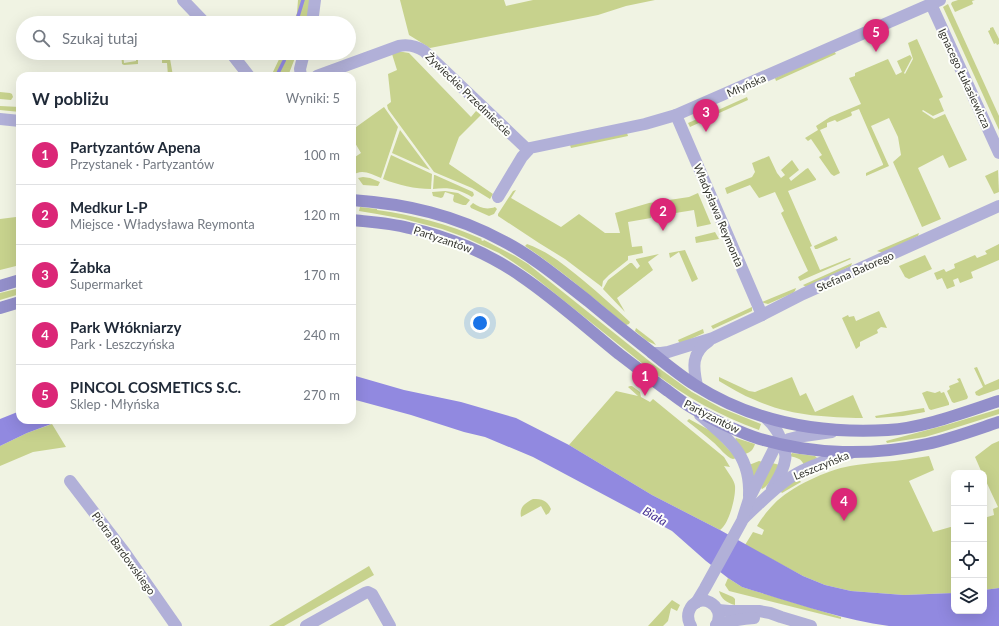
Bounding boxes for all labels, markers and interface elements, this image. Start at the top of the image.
search box [16,16,356,60]
pin: 5 [863,19,889,52]
street label: Ignacego Łukasiewicza [936,26,994,130]
icon: search [30,27,52,49]
text: Szukaj tutaj [62,29,138,47]
street label: Żywieckie Przedmieście [423,50,515,139]
street label: Młyńska [725,71,767,99]
text: W pobliżu [32,88,109,109]
text: Wyniki: 5 [286,90,340,106]
pin: 3 [693,99,719,132]
text: Partyzantów Apena [70,138,201,156]
text: 1 [41,147,49,163]
text: 100 m [303,147,340,163]
text: Przystanek · Partyzantów [70,156,214,172]
street label: Władysława Reymonta [691,161,747,269]
text: Medkur L-P [70,198,148,216]
pin: 2 [650,198,676,231]
text: 2 [41,207,49,223]
text: 120 m [303,207,340,223]
text: Miejsce · Władysława Reymonta [70,216,255,232]
street label: Partyzantów [412,223,474,255]
street label: Stefana Batorego [814,248,896,294]
text: Żabka [70,258,111,276]
text: 3 [41,267,49,283]
text: 170 m [303,267,340,283]
text: Supermarket [70,276,143,292]
your location [470,313,490,333]
text: Park Włókniarzy [70,318,181,336]
text: 4 [41,327,49,343]
text: 240 m [303,327,340,343]
text: Park · Leszczyńska [70,336,175,352]
pin: 1 [632,363,658,396]
text: PINCOL COSMETICS S.C. [70,378,241,396]
text: 5 [41,387,49,403]
text: 270 m [303,387,340,403]
text: Sklep · Młyńska [70,396,159,412]
street label: Partyzantów [682,396,742,436]
street label: Leszczyńska [791,448,851,482]
map controls [951,470,987,614]
button: + [951,470,987,506]
pin: 4 [831,488,857,521]
water label: Biała [640,503,670,529]
button: − [951,506,987,542]
street label: Piotra Bardowskiego [90,509,158,597]
button: locate [951,542,987,578]
button: layers [951,578,987,614]

